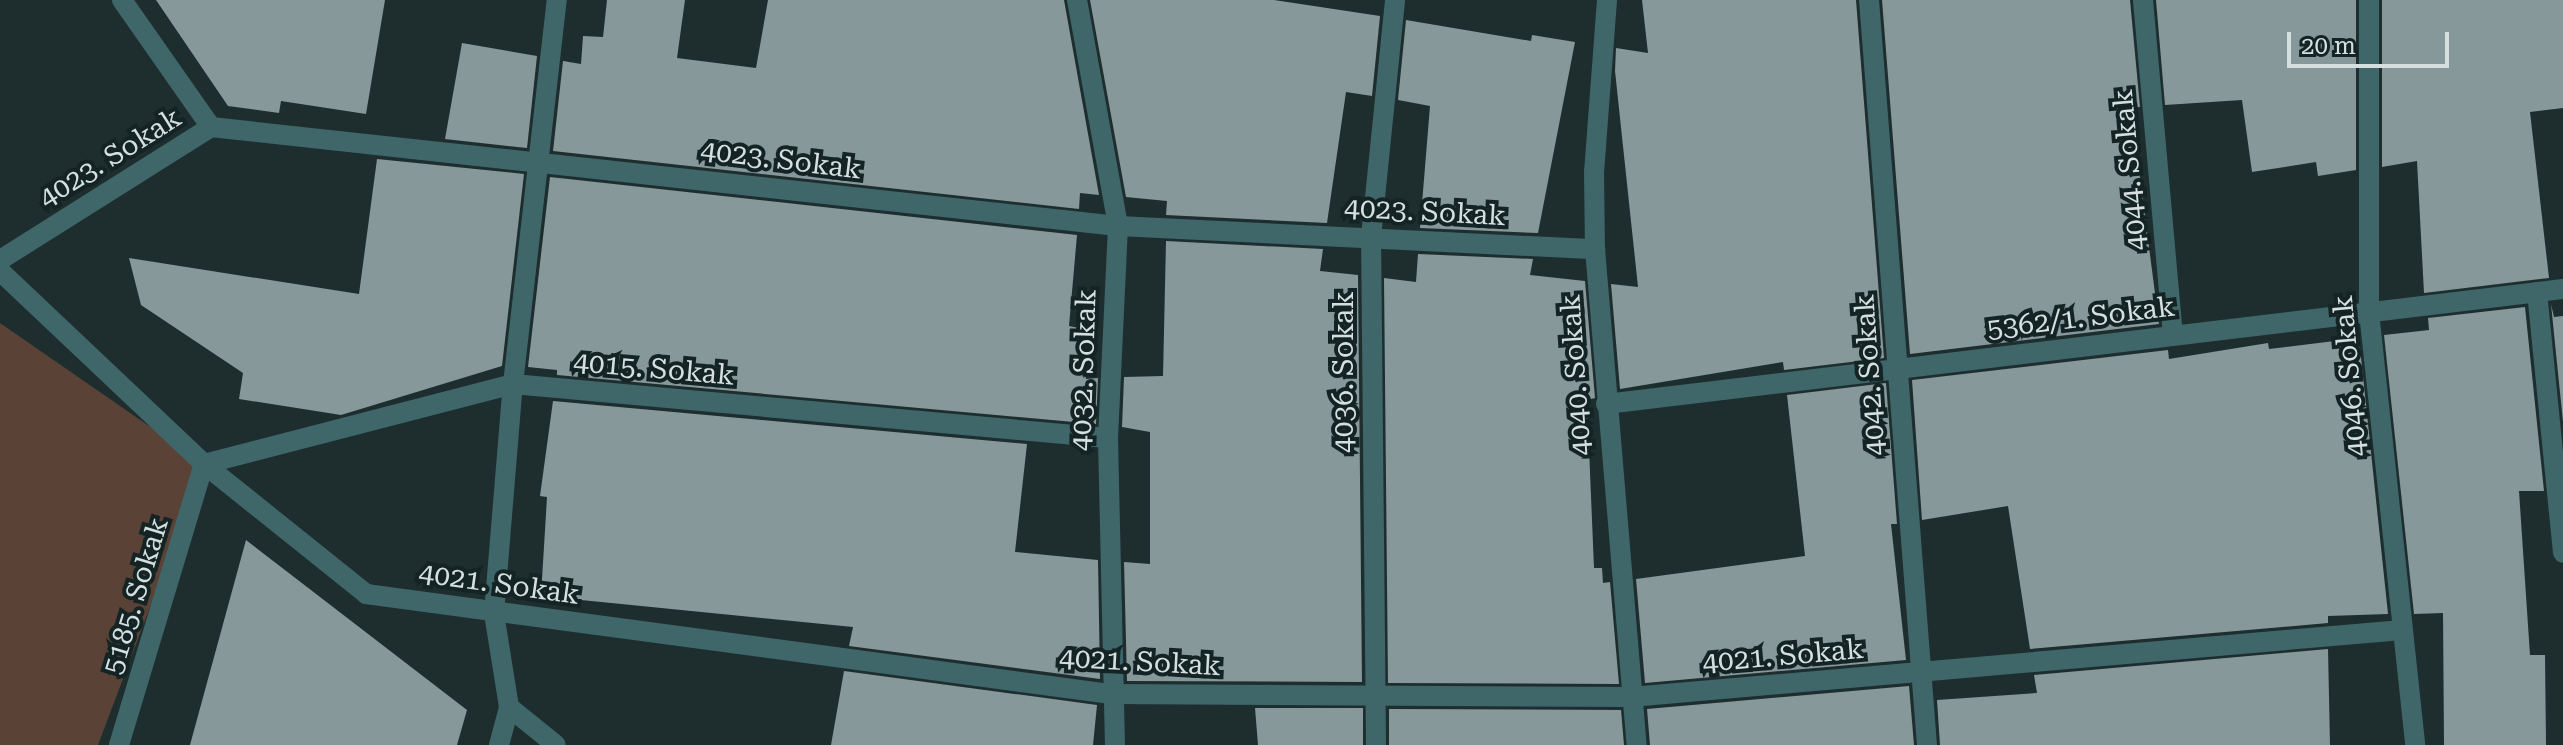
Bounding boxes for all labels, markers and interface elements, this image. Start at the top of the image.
scale bar [2291,16,2453,66]
text: 20 m [2301,32,2356,60]
street label: 4044. Sokak [2106,88,2154,252]
street label: 4023. Sokak [33,101,187,215]
street label: 4023. Sokak [699,133,863,187]
street label: 4023. Sokak [1343,191,1507,233]
street label: 4032. Sokak [1064,289,1104,451]
street label: 5362/1. Sokak [1985,290,2177,346]
street label: 4036. Sokak [1327,291,1361,453]
street label: 4040. Sokak [1554,293,1598,457]
street label: 4042. Sokak [1848,293,1892,457]
street label: 4046. Sokak [2326,294,2374,458]
street label: 4015. Sokak [572,345,736,393]
street label: 5185. Sokak [96,514,176,678]
street label: 4021. Sokak [417,556,581,612]
street label: 4021. Sokak [1701,632,1865,680]
street label: 4021. Sokak [1058,641,1222,683]

